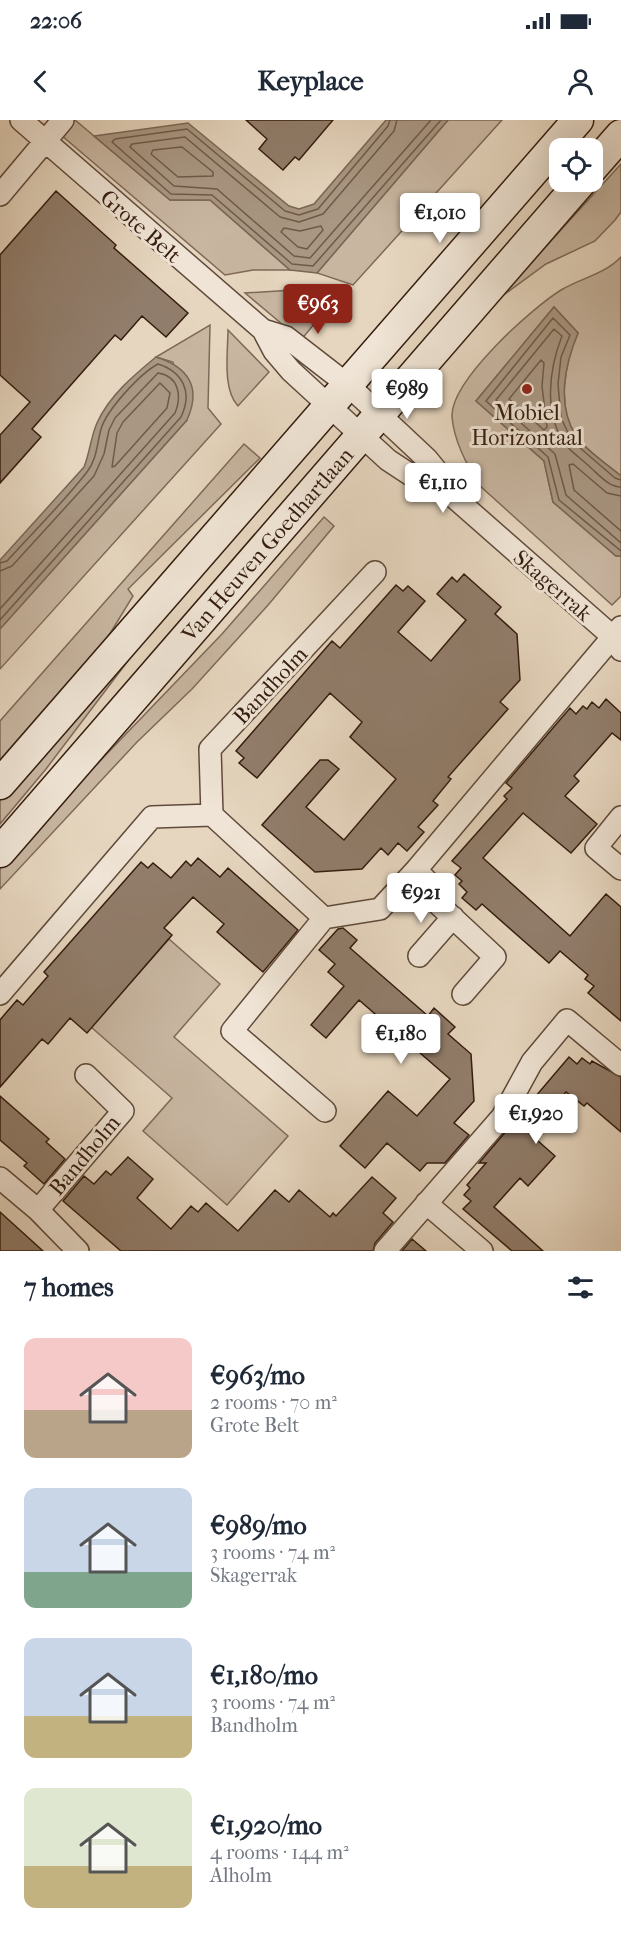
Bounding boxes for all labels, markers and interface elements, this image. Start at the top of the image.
text: 22:06 [30,8,82,34]
icon: back [24,65,57,98]
text: Keyplace [257,65,364,97]
icon: person [564,65,597,98]
map controls [549,138,603,192]
button: locate [549,138,603,192]
street label: Grote Belt [95,185,186,269]
pin: €1,010 [391,193,489,244]
text: €1,010 [414,201,466,224]
pin: €963 [282,284,354,335]
text: €963 [297,292,339,315]
pin: €989 [371,369,443,420]
text: €989 [386,377,428,400]
marker: Mobiel Horizontaal [520,382,534,396]
place label: Mobiel Horizontaal [471,400,583,451]
street label: Van Heuven Goedhartlaan [176,442,359,648]
pin: €1,110 [394,463,492,514]
text: €1,110 [419,471,467,494]
street label: Skagerrak [508,545,597,627]
street label: Bandholm [228,641,314,730]
pin: €921 [385,873,457,924]
text: €921 [401,881,441,904]
pin: €1,180 [352,1014,450,1065]
text: €1,180 [375,1022,427,1045]
pin: €1,920 [487,1094,585,1145]
text: €1,920 [509,1102,563,1125]
street label: Bandholm [44,1110,126,1201]
icon: filters [564,1271,597,1304]
text: 7 homes [24,1272,114,1303]
text: €963/mo [210,1360,305,1391]
icon: home [72,1362,144,1434]
text: 2 rooms · 70 m² [210,1391,337,1414]
text: Grote Belt [210,1414,299,1437]
text: €989/mo [210,1510,307,1541]
icon: home [72,1512,144,1584]
text: 3 rooms · 74 m² [210,1541,335,1564]
text: Skagerrak [210,1564,297,1587]
text: €1,180/mo [210,1660,318,1691]
icon: home [72,1662,144,1734]
text: 3 rooms · 74 m² [210,1691,335,1714]
text: Bandholm [210,1714,298,1737]
text: €1,920/mo [210,1810,322,1841]
icon: home [72,1812,144,1884]
text: 4 rooms · 144 m² [210,1841,349,1864]
text: Alholm [210,1864,272,1887]

